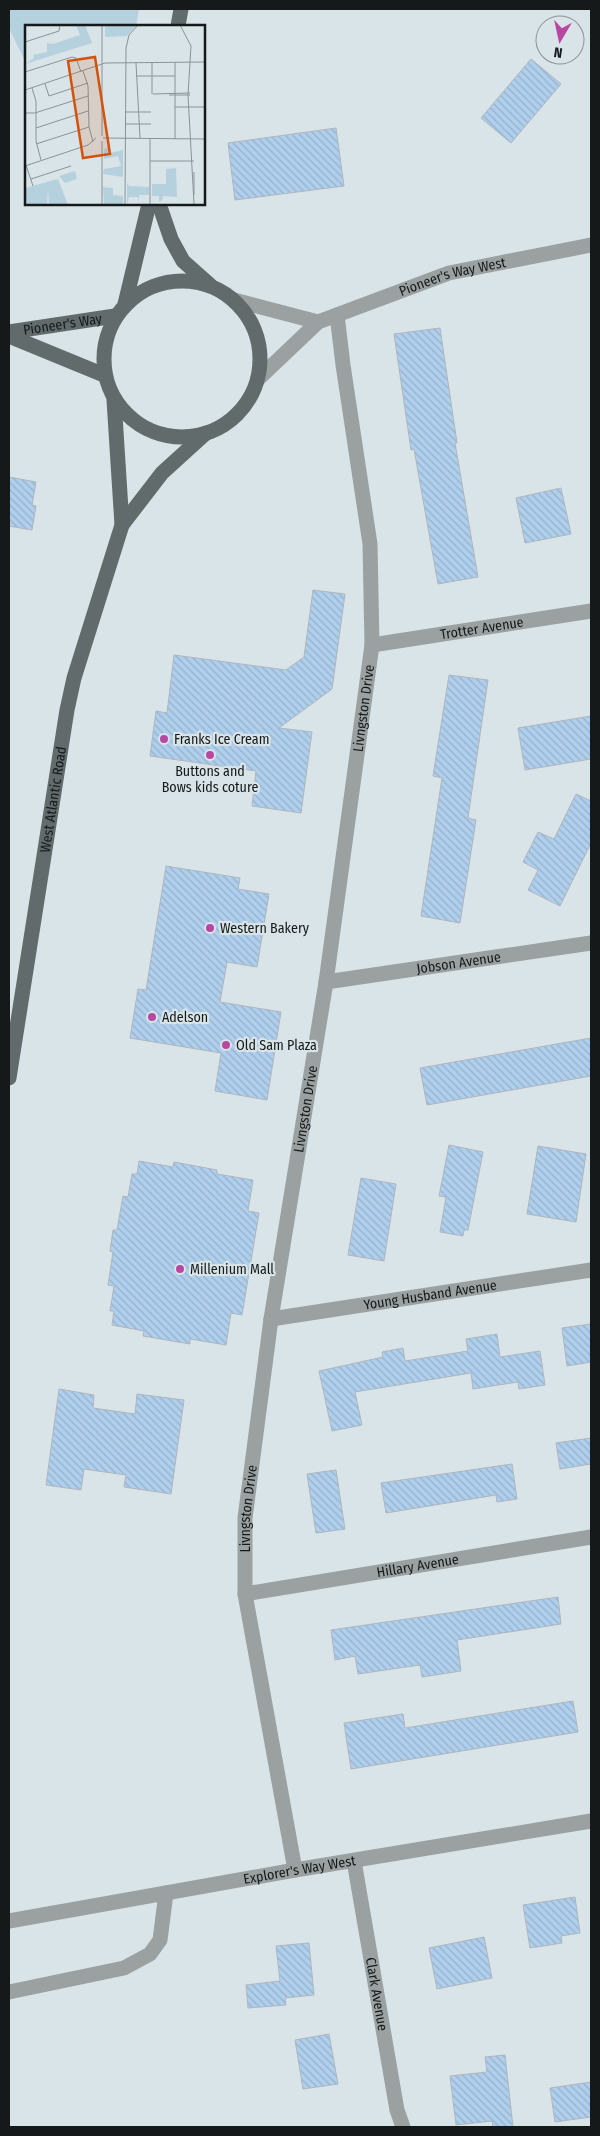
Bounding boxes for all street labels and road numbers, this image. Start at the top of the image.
street label: Pioneer's Way West [397,254,508,300]
street label: Pioneer's Way [22,310,104,339]
street label: Trotter Avenue [439,614,525,643]
street label: Livngston Drive [350,663,378,753]
street label: West Atlantic Road [37,745,70,854]
street label: Jobson Avenue [415,948,502,978]
street label: Livngston Drive [290,1064,321,1154]
street label: Young Husband Avenue [362,1277,498,1314]
street label: Livngston Drive [237,1464,261,1552]
street label: Hillary Avenue [376,1551,460,1581]
street label: Explorer's Way West [242,1852,357,1888]
street label: Clark Avenue [362,1956,391,2032]

